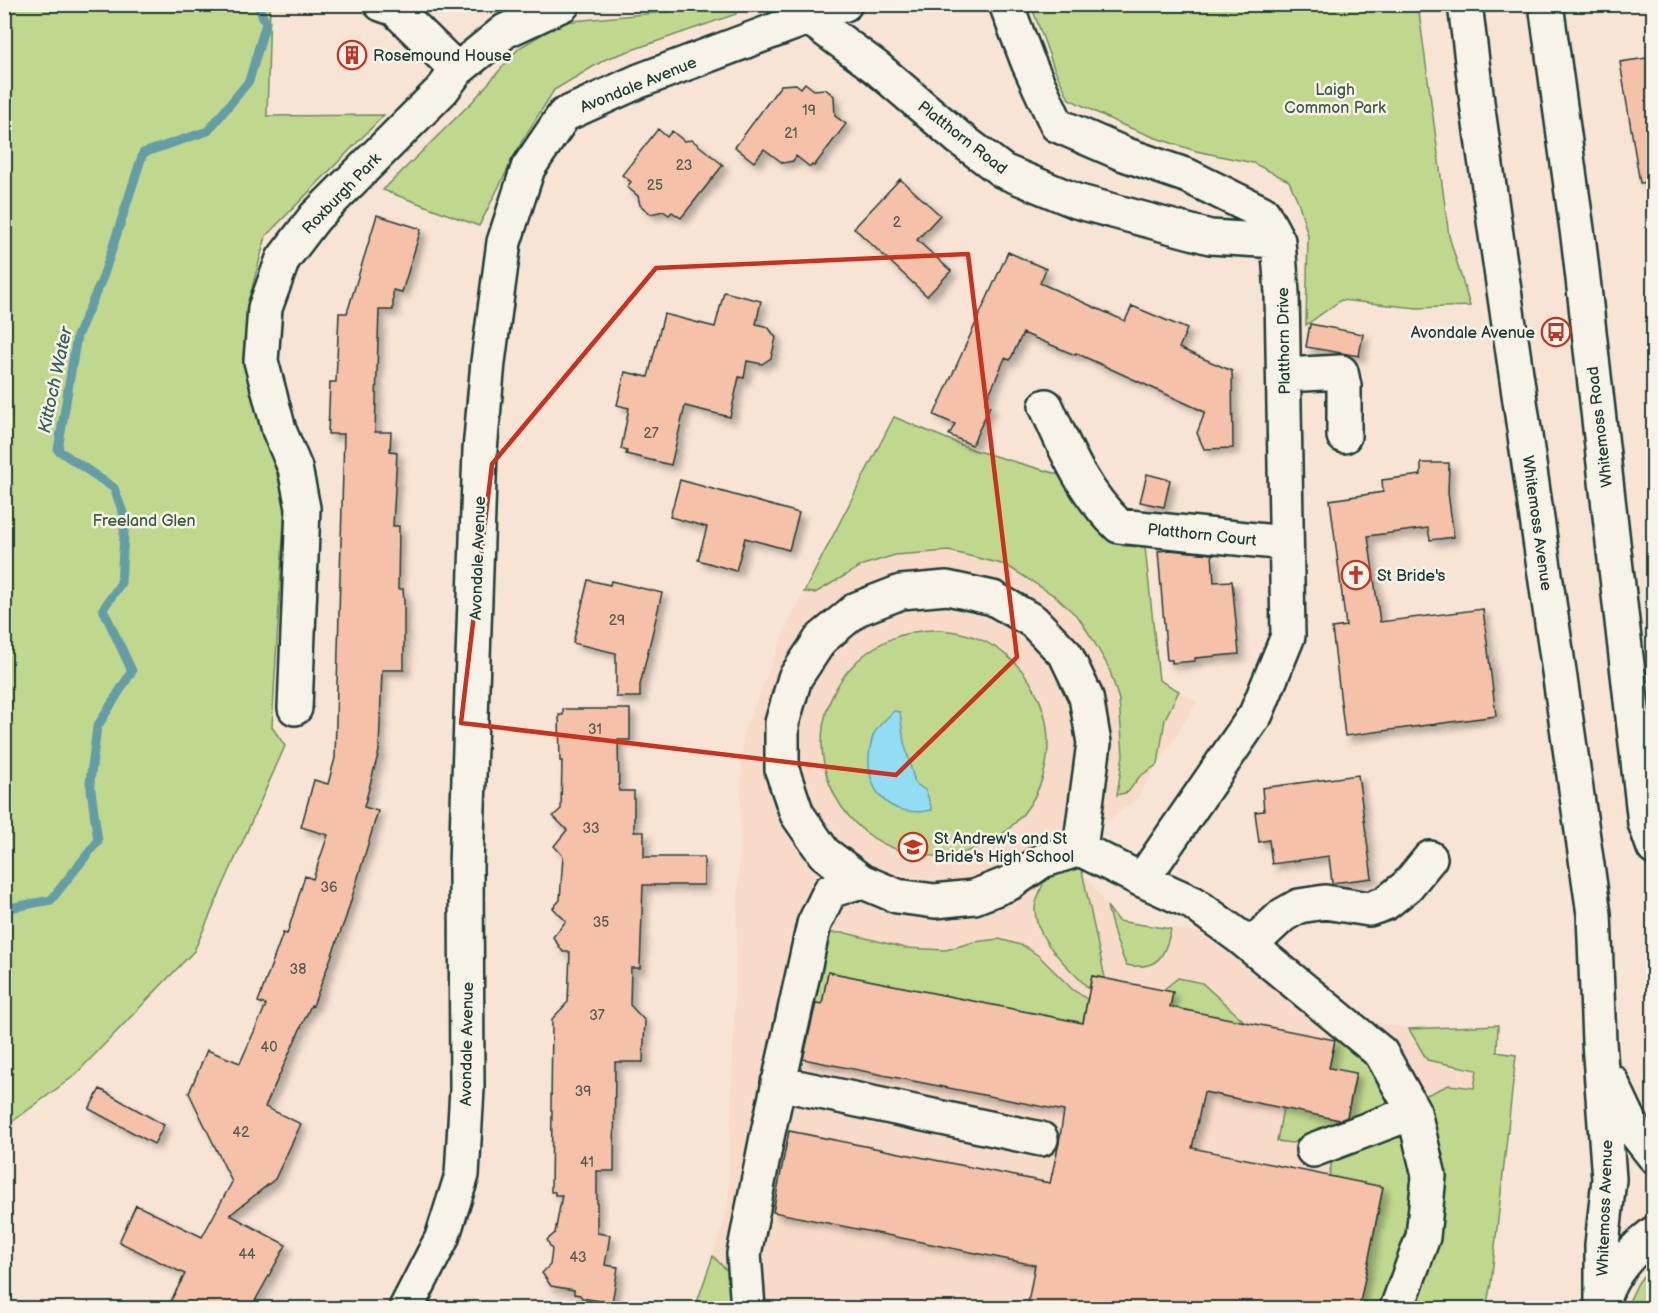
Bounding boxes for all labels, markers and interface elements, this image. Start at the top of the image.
building icon: Rosemound House [336,39,368,71]
place label: Rosemound House [373,47,512,66]
street label: Avondale Avenue [577,53,700,117]
park label: Laigh Common Park [1284,81,1386,118]
street label: Platthorn Road [914,97,1011,179]
house number: 19 [802,102,816,119]
house number: 21 [784,125,798,142]
street label: Roxburgh Park [299,150,386,238]
house number: 23 [676,157,692,174]
house number: 25 [647,177,663,194]
house number: 2 [893,214,902,231]
street label: Platthorn Drive [1274,287,1295,395]
bus stop icon: Avondale Avenue [1540,316,1572,348]
water label: Kittoch Water [34,324,77,435]
place label: Avondale Avenue [1411,324,1536,343]
street label: Whitemoss Road [1584,365,1617,488]
house number: 27 [643,425,659,442]
street label: Whitemoss Avenue [1518,454,1556,593]
street label: Avondale Avenue [467,495,490,620]
park label: Freeland Glen [93,512,195,531]
street label: Platthorn Court [1146,520,1257,551]
church icon: St Bride's [1340,559,1372,591]
place label: St Bride's [1377,567,1446,586]
house number: 29 [609,612,625,629]
house number: 31 [588,721,602,738]
house number: 33 [582,820,600,837]
place label: St Andrew's and St Bride's High School [934,830,1074,867]
school or university icon: St Andrew's and St Bride's High School [897,831,929,863]
house number: 36 [320,879,338,896]
house number: 35 [593,914,609,931]
house number: 38 [290,961,306,978]
street label: Avondale Avenue [457,981,478,1106]
house number: 37 [589,1007,605,1024]
house number: 40 [261,1039,277,1056]
house number: 39 [575,1083,591,1100]
house number: 42 [233,1124,250,1141]
street label: Whitemoss Avenue [1594,1139,1617,1277]
house number: 41 [580,1154,594,1171]
house number: 44 [238,1246,256,1263]
house number: 43 [569,1249,587,1266]

